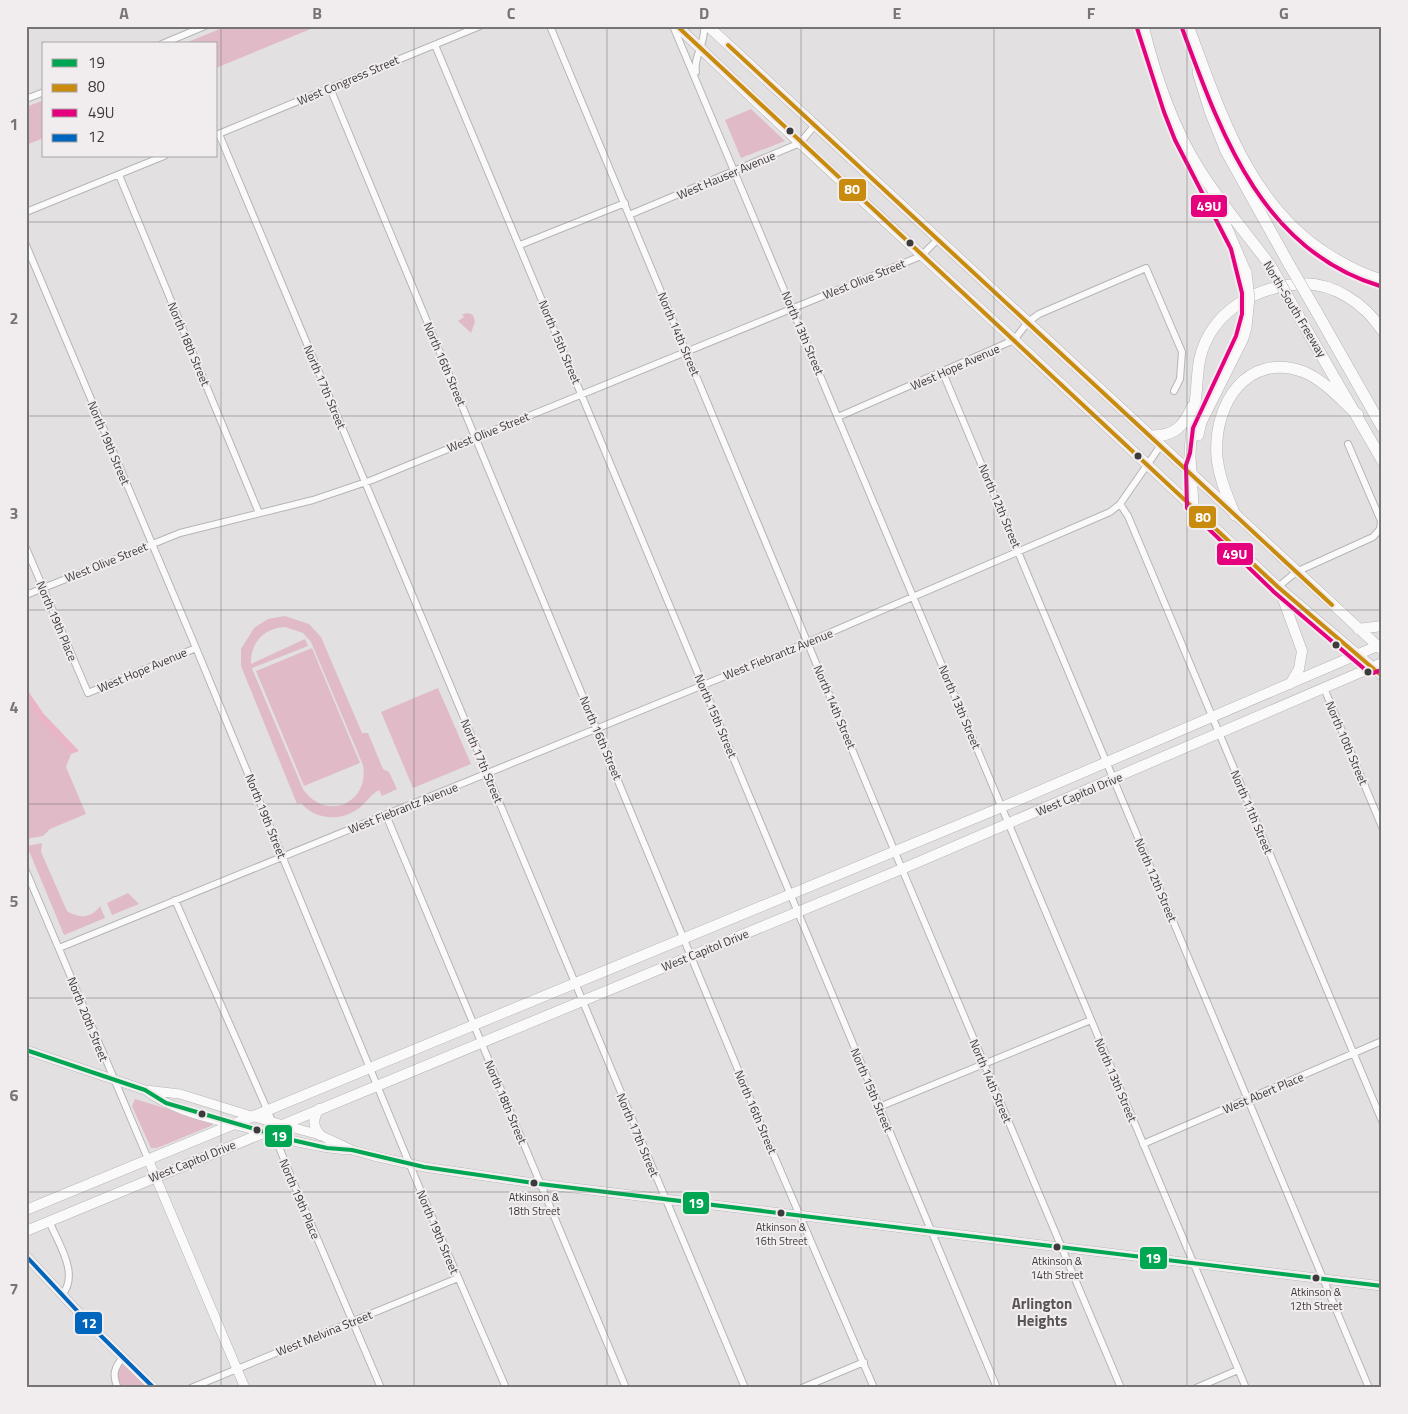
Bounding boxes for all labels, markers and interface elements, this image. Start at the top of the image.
text: A [119,1,129,25]
text: B [312,1,322,25]
text: C [507,1,516,25]
text: D [699,1,709,25]
text: E [893,1,902,25]
text: F [1087,1,1096,25]
text: G [1279,1,1289,25]
legend [42,42,218,158]
street label: West Congress Street [294,50,403,110]
text: 19 [88,51,105,74]
text: 80 [88,75,105,98]
text: 49U [88,101,114,124]
text: 1 [10,112,18,136]
text: 12 [88,125,105,148]
unlabelled marker [785,126,795,136]
street label: West Hauser Avenue [674,146,778,204]
line badge: 80 [838,178,867,202]
text: 80 [844,178,860,199]
line badge: 49U [1190,194,1228,218]
text: 49U [1197,195,1221,216]
unlabelled marker [905,238,915,248]
street label: West Olive Street [820,254,909,304]
street label: North-South Freeway [1259,257,1331,361]
street label: North 13th Street [777,288,830,379]
street label: North 14th Street [653,289,706,380]
street label: North 15th Street [534,297,587,388]
street label: North 18th Street [163,299,216,390]
text: 2 [10,306,18,330]
street label: North 16th Street [419,319,472,410]
street label: West Hope Avenue [907,339,1003,395]
street label: North 17th Street [299,342,352,433]
street label: North 19th Street [83,398,136,489]
street label: West Olive Street [444,407,533,457]
unlabelled marker [1133,451,1143,461]
street label: North 12th Street [974,461,1027,552]
text: 3 [10,501,18,525]
line badge: 80 [1188,505,1217,529]
text: 80 [1195,506,1211,527]
street label: West Olive Street [62,537,151,587]
line badge: 49U [1216,542,1254,566]
text: 49U [1223,543,1247,564]
street label: North 19th Place [32,578,82,664]
street label: West Fiebrantz Avenue [720,623,836,685]
unlabelled marker [1331,640,1341,650]
street label: West Hope Avenue [94,643,190,697]
street label: North 14th Street [809,662,862,753]
street label: North 13th Street [934,662,987,753]
unlabelled marker [1363,667,1373,677]
street label: North 15th Street [690,671,743,762]
street label: North 16th Street [575,693,628,784]
text: 4 [10,695,19,719]
street label: North 10th Street [1321,698,1374,789]
street label: North 17th Street [456,716,509,807]
street label: West Capitol Drive [1033,767,1125,821]
street label: North 11th Street [1226,767,1279,858]
street label: North 19th Street [240,771,292,862]
street label: West Fiebrantz Avenue [345,777,461,839]
street label: North 12th Street [1130,835,1183,926]
text: 5 [10,889,19,913]
street label: West Capitol Drive [659,924,751,976]
street label: North 20th Street [62,974,114,1065]
street label: North 13th Street [1090,1035,1143,1126]
street label: North 14th Street [965,1036,1018,1127]
street label: North 15th Street [846,1045,899,1136]
street label: North 18th Street [480,1057,533,1148]
street label: North 16th Street [730,1067,783,1158]
street label: West Abert Place [1219,1067,1307,1119]
text: 6 [10,1083,19,1107]
street label: North 17th Street [612,1090,665,1181]
unlabelled marker [197,1109,207,1119]
line badge: 19 [264,1124,293,1148]
unlabelled marker [252,1125,262,1135]
text: 19 [271,1125,287,1146]
street label: West Capitol Drive [146,1135,238,1187]
street label: North 19th Place [275,1156,325,1242]
marker: Atkinson & 18th Street [529,1178,539,1188]
street label: North 19th Street [412,1187,465,1278]
place label: Atkinson & 18th Street [508,1189,561,1219]
line badge: 19 [682,1191,710,1215]
text: 19 [688,1192,704,1213]
marker: Atkinson & 16th Street [776,1208,786,1218]
place label: Atkinson & 16th Street [755,1219,808,1249]
marker: Atkinson & 14th Street [1052,1242,1062,1252]
line badge: 19 [1139,1246,1168,1270]
text: 19 [1145,1247,1161,1268]
place label: Atkinson & 14th Street [1031,1253,1084,1283]
marker: Atkinson & 12th Street [1311,1273,1321,1283]
text: 7 [10,1277,18,1301]
place label: Atkinson & 12th Street [1290,1284,1343,1314]
district label: Arlington Heights [1012,1292,1072,1332]
street label: West Melvina Street [273,1305,376,1361]
line badge: 12 [74,1311,103,1335]
text: 12 [81,1312,97,1333]

